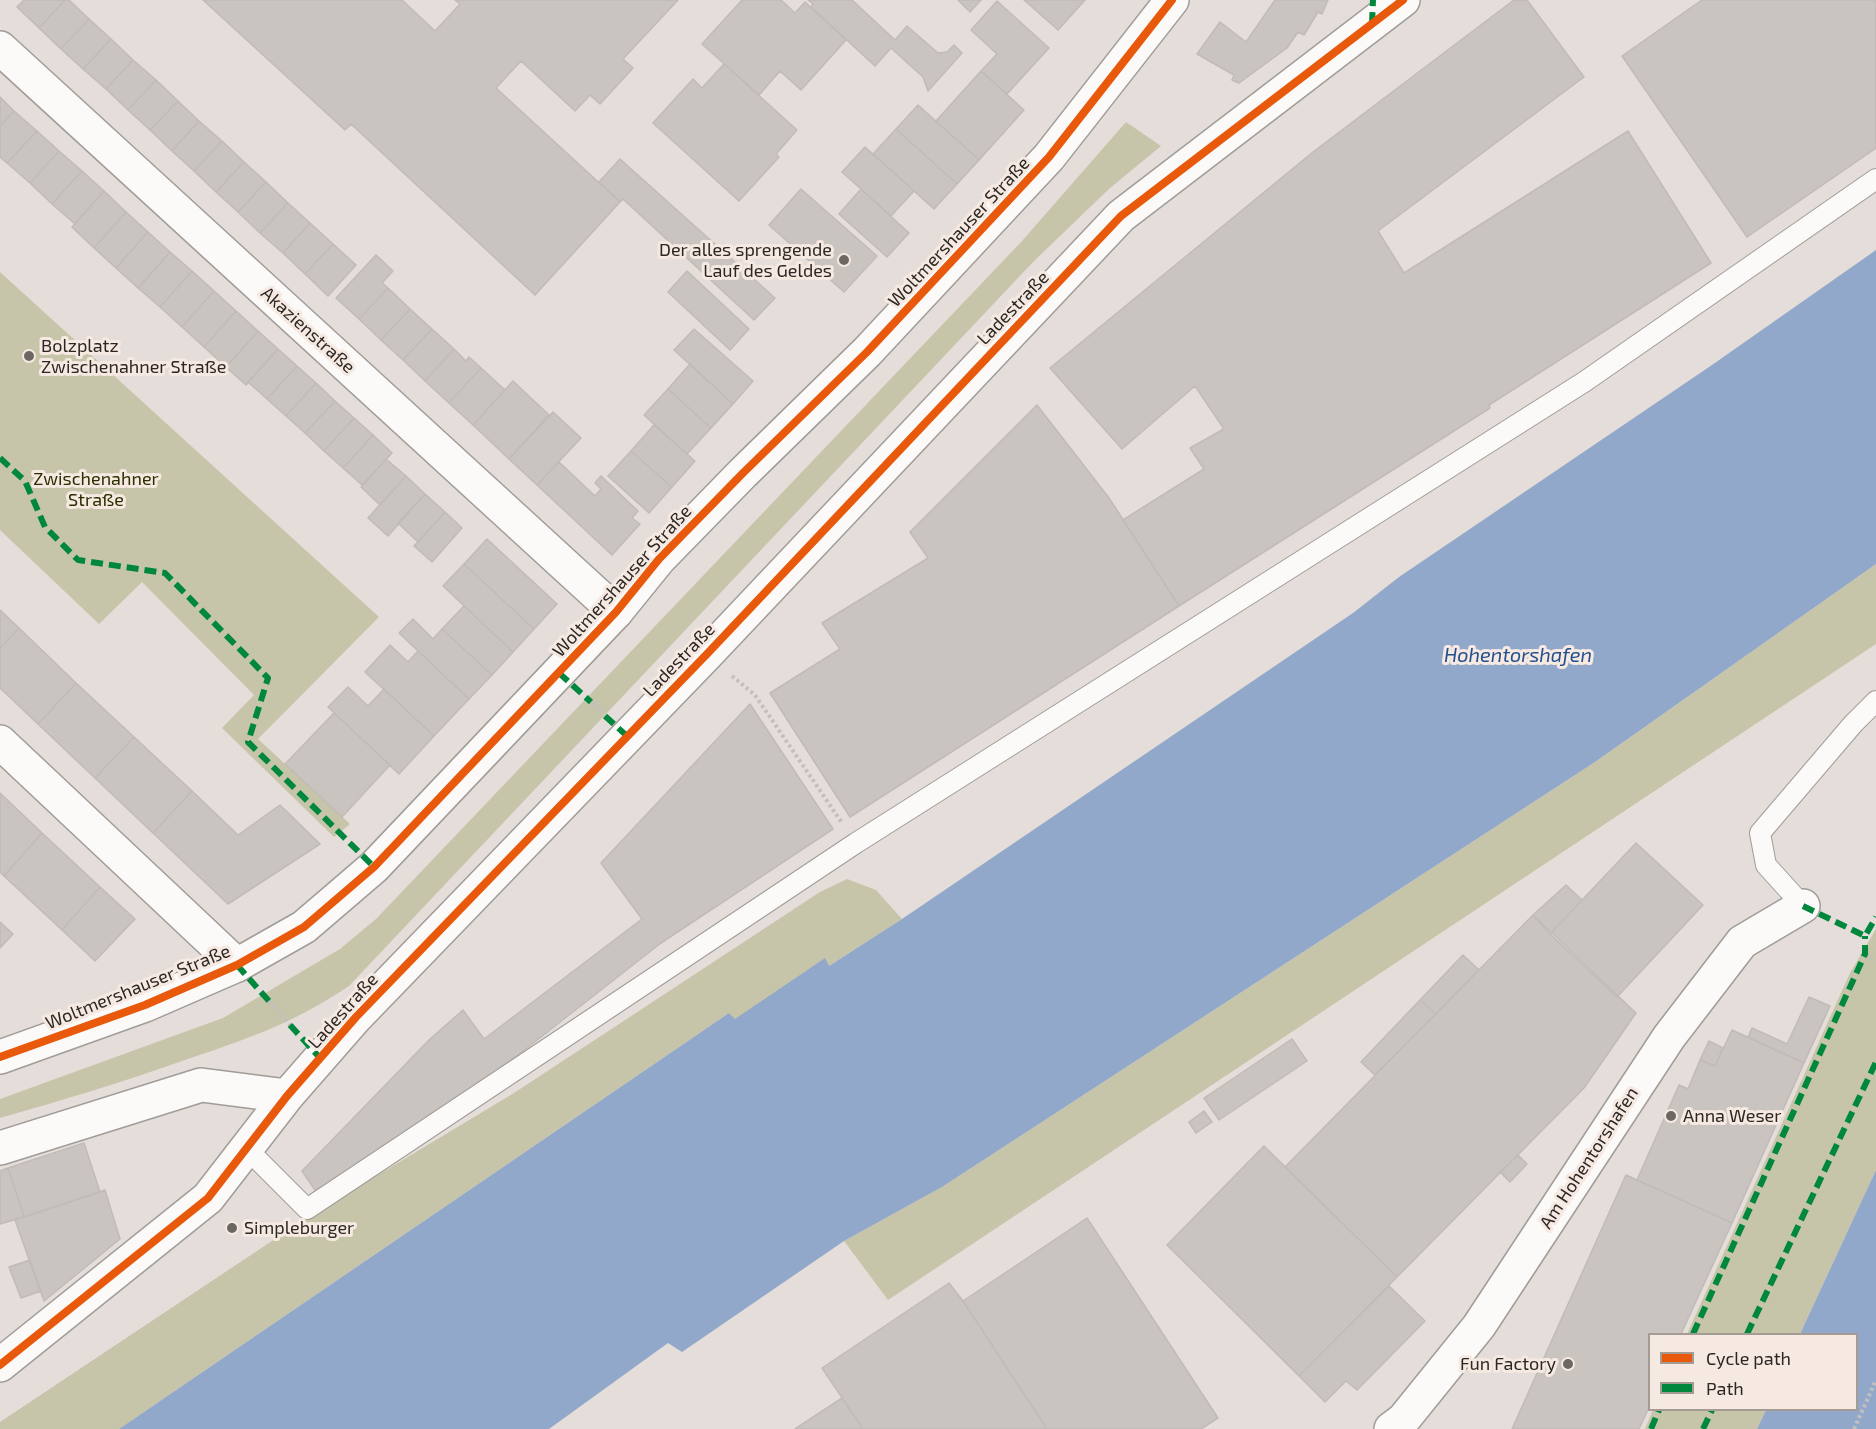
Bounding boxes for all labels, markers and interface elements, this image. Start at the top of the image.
street label: Woltmershauser Straße [884,153,1034,311]
place label: Der alles sprengende Lauf des Geldes [659,239,832,282]
marker: Der alles sprengende Lauf des Geldes [837,253,851,267]
street label: Ladestraße [973,267,1053,349]
street label: Akazienstraße [257,282,359,378]
place label: Bolzplatz Zwischenahner Straße [41,335,226,378]
marker: Bolzplatz Zwischenahner Straße [22,349,36,363]
park label: Zwischenahner Straße [33,468,159,510]
street label: Woltmershauser Straße [548,500,696,662]
street label: Ladestraße [639,619,719,701]
water label: Hohentorshafen [1444,643,1592,667]
street label: Woltmershauser Straße [43,940,233,1034]
street label: Ladestraße [304,969,382,1053]
street label: Am Hohentorshafen [1535,1083,1643,1233]
place label: Anna Weser [1683,1105,1781,1127]
marker: Anna Weser [1664,1109,1678,1123]
place label: Simpleburger [244,1217,354,1239]
marker: Simpleburger [225,1221,239,1235]
legend [1648,1333,1858,1411]
text: Cycle path [1706,1347,1791,1369]
place label: Fun Factory [1460,1353,1556,1375]
marker: Fun Factory [1561,1357,1575,1371]
text: Path [1706,1377,1744,1399]

